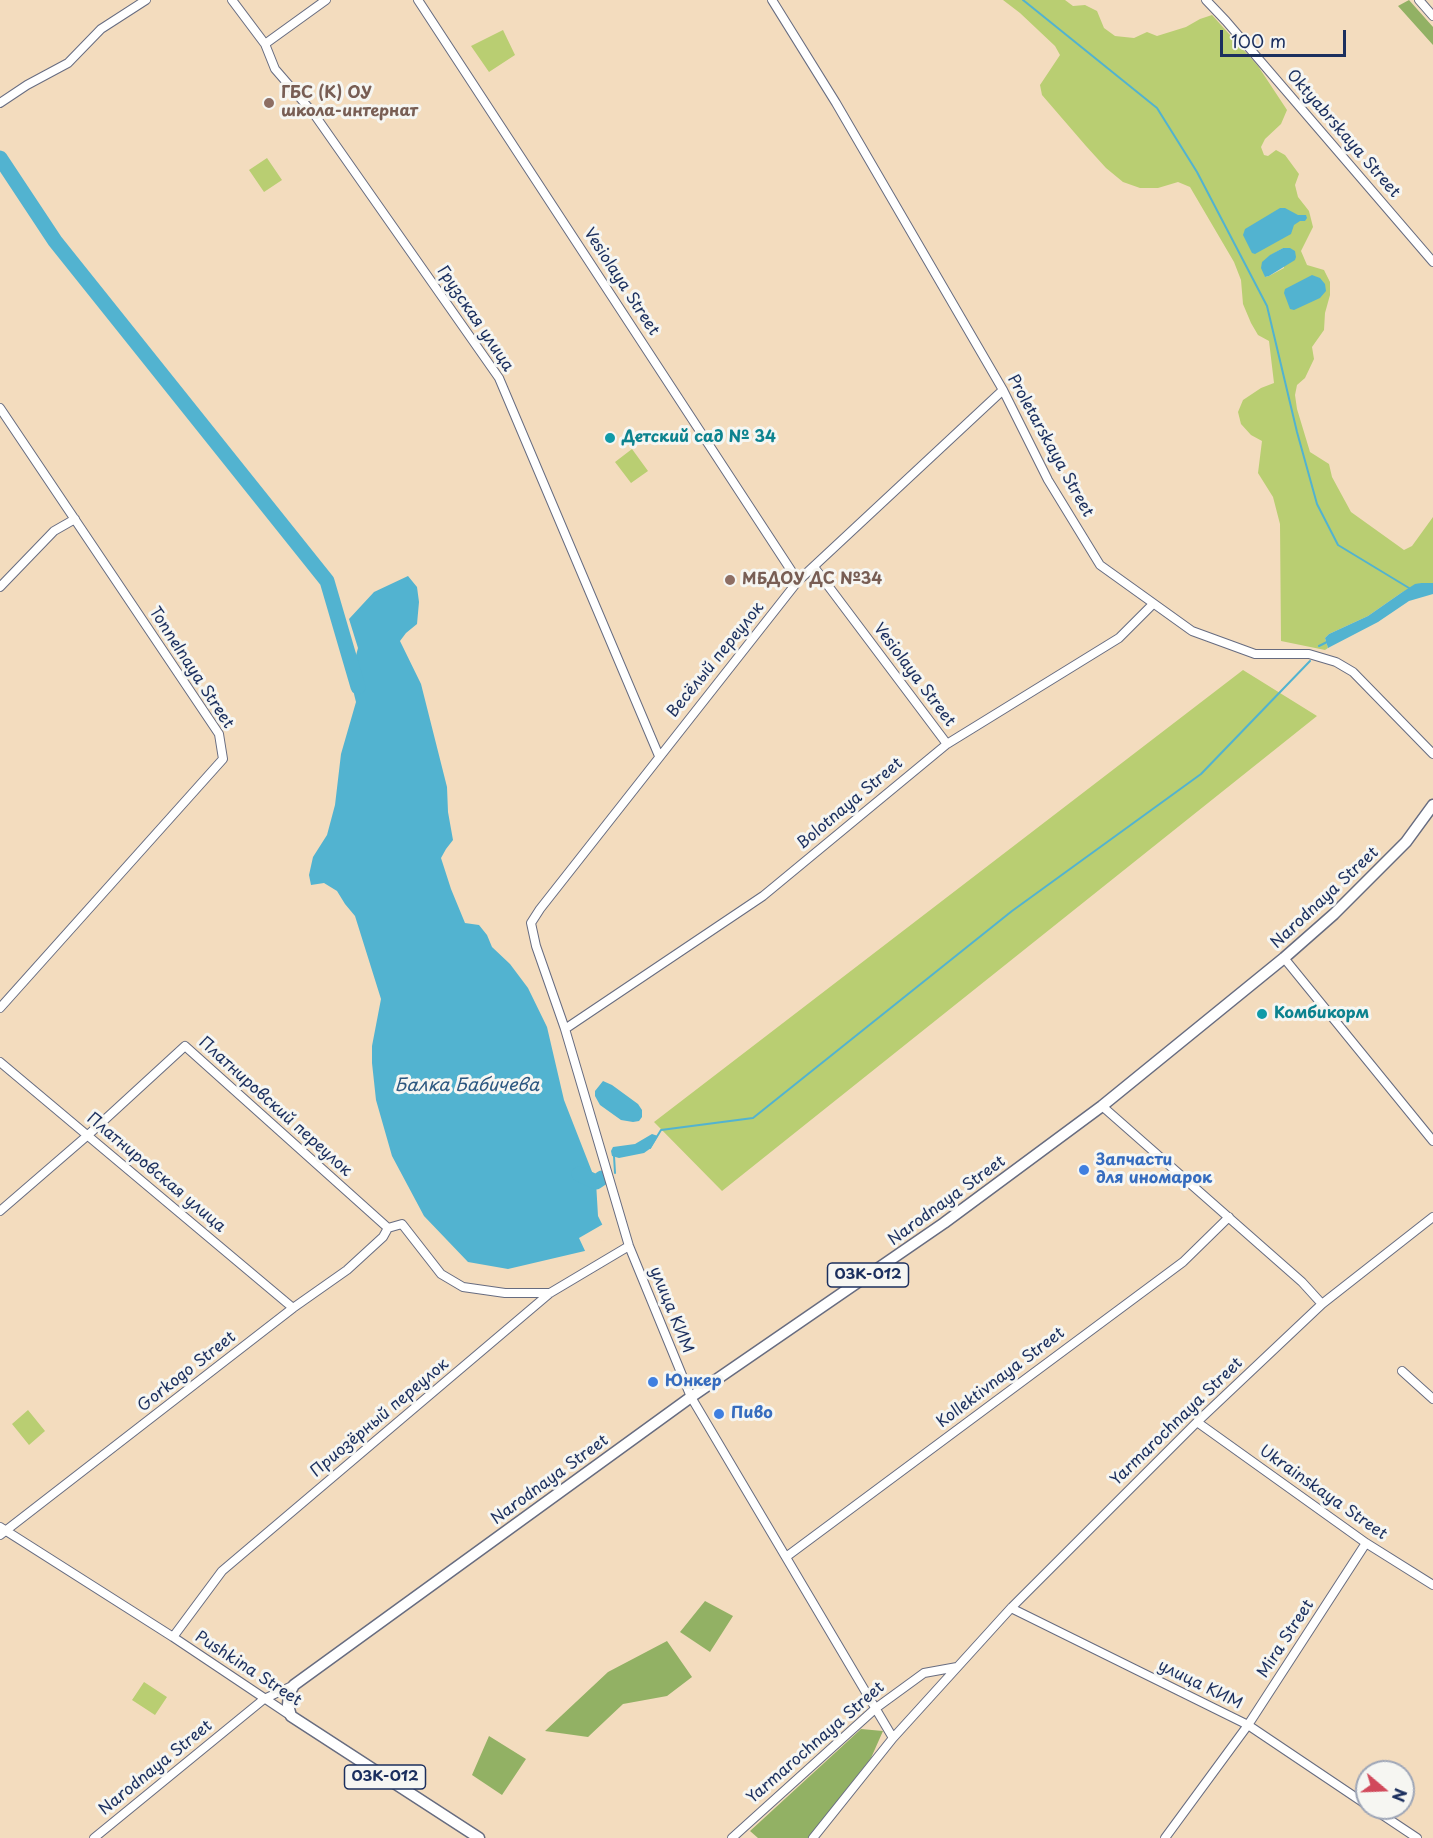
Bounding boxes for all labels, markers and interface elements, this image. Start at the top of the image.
scale bar [1223,18,1349,56]
text: 100 m [1231,27,1286,54]
street label: Oktyabrskaya Street [1282,66,1404,202]
place label: ГБС (К) ОУ школа-интернат [281,84,418,122]
marker: ГБС (К) ОУ школа-интернат [262,96,276,110]
street label: Vesiolaya Street [579,225,663,339]
street label: Грузская улица [433,263,517,375]
street label: Proletarskaya Street [1003,371,1097,521]
place label: Детский сад № 34 [622,428,776,448]
marker: Детский сад № 34 [603,431,617,445]
place label: МБДОУ ДС №34 [742,570,882,590]
marker: МБДОУ ДС №34 [723,573,737,587]
street label: Весёлый переулок [664,599,768,721]
street label: Tonnelnaya Street [145,604,237,732]
street label: Vesiolaya Street [869,620,959,730]
street label: Bolotnaya Street [793,754,907,854]
street label: Narodnaya Street [1267,843,1383,953]
place label: Комбикорм [1274,1004,1369,1024]
marker: Комбикорм [1255,1007,1269,1021]
street label: Платнировский переулок [195,1033,355,1181]
water label: Балка Бабичева [395,1075,539,1097]
street label: Платнировская улица [83,1109,229,1237]
place label: Запчасти для иномарок [1096,1151,1212,1189]
street label: Narodnaya Street [885,1152,1009,1250]
marker: Запчасти для иномарок [1077,1163,1091,1177]
road number: 03К-012 [828,1263,908,1287]
street label: улица КИМ [645,1264,697,1356]
street label: Kollektivnaya Street [933,1324,1069,1432]
street label: Gorkogo Street [134,1328,240,1416]
street label: Yarmarochnaya Street [1107,1354,1247,1490]
street label: Приозёрный переулок [307,1355,453,1481]
place label: Юнкер [665,1372,722,1392]
marker: Юнкер [646,1375,660,1389]
place label: Пиво [731,1404,773,1424]
marker: Пиво [712,1407,726,1421]
street label: Narodnaya Street [488,1431,612,1529]
street label: Ukrainskaya Street [1255,1442,1391,1544]
street label: Mira Street [1254,1596,1318,1682]
street label: Pushkina Street [191,1627,305,1711]
street label: улица КИМ [1155,1656,1245,1714]
street label: Yarmarochnaya Street [743,1678,889,1808]
street label: Narodnaya Street [96,1716,216,1820]
north arrow [1355,1760,1415,1820]
road number: 03К-012 [344,1765,426,1789]
text: N [1387,1785,1414,1805]

